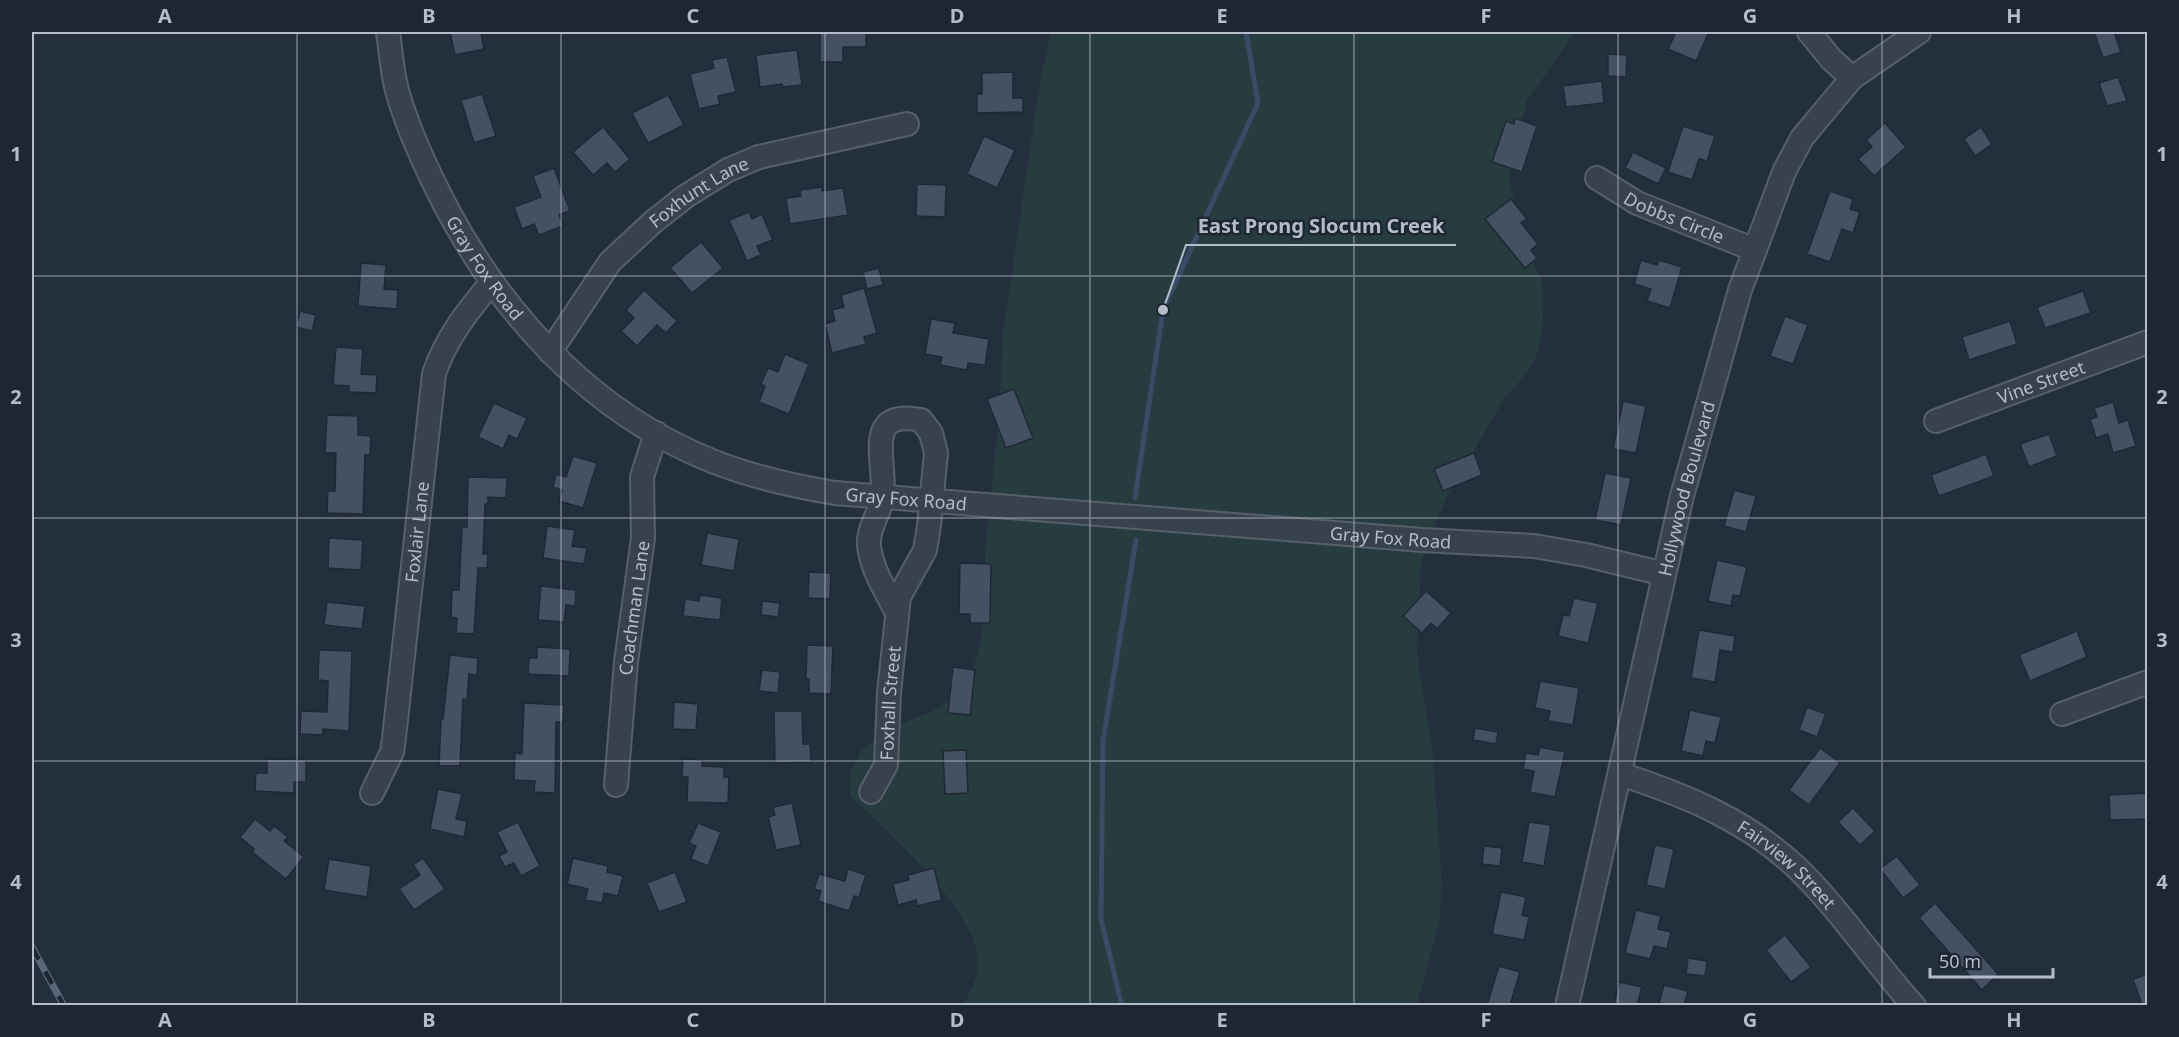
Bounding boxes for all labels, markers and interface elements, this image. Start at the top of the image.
text: A [158,2,172,29]
text: B [422,2,436,29]
text: C [687,2,700,29]
text: D [950,2,964,29]
text: E [1216,2,1228,29]
text: F [1481,2,1491,29]
text: G [1743,2,1757,29]
text: H [2006,2,2022,29]
text: 1 [10,140,22,167]
text: 1 [2156,140,2168,167]
street label: Foxhunt Lane [644,151,752,233]
street label: Dobbs Circle [1619,186,1728,249]
callout: East Prong Slocum Creek [1186,207,1456,245]
street label: Gray Fox Road [441,211,529,325]
text: East Prong Slocum Creek [1198,212,1445,239]
street label: Vine Street [1994,354,2089,409]
text: 2 [10,383,22,410]
text: 2 [2156,383,2168,410]
street label: Hollywood Boulevard [1652,398,1720,578]
street label: Foxlair Lane [399,480,434,584]
street label: Gray Fox Road [845,482,968,516]
street label: Gray Fox Road [1329,521,1452,554]
street label: Coachman Lane [613,539,655,676]
text: 3 [10,626,22,653]
text: 3 [2156,626,2168,653]
street label: Foxhall Street [874,644,906,761]
street label: Fairview Street [1733,814,1842,914]
text: 4 [10,868,22,895]
text: 4 [2156,868,2168,895]
scale bar [1930,941,2053,979]
text: 50 m [1939,949,1981,973]
text: A [158,1006,172,1033]
text: B [422,1006,436,1033]
text: C [687,1006,700,1033]
text: D [950,1006,964,1033]
text: E [1216,1006,1228,1033]
text: F [1481,1006,1491,1033]
text: G [1743,1006,1757,1033]
text: H [2006,1006,2022,1033]

